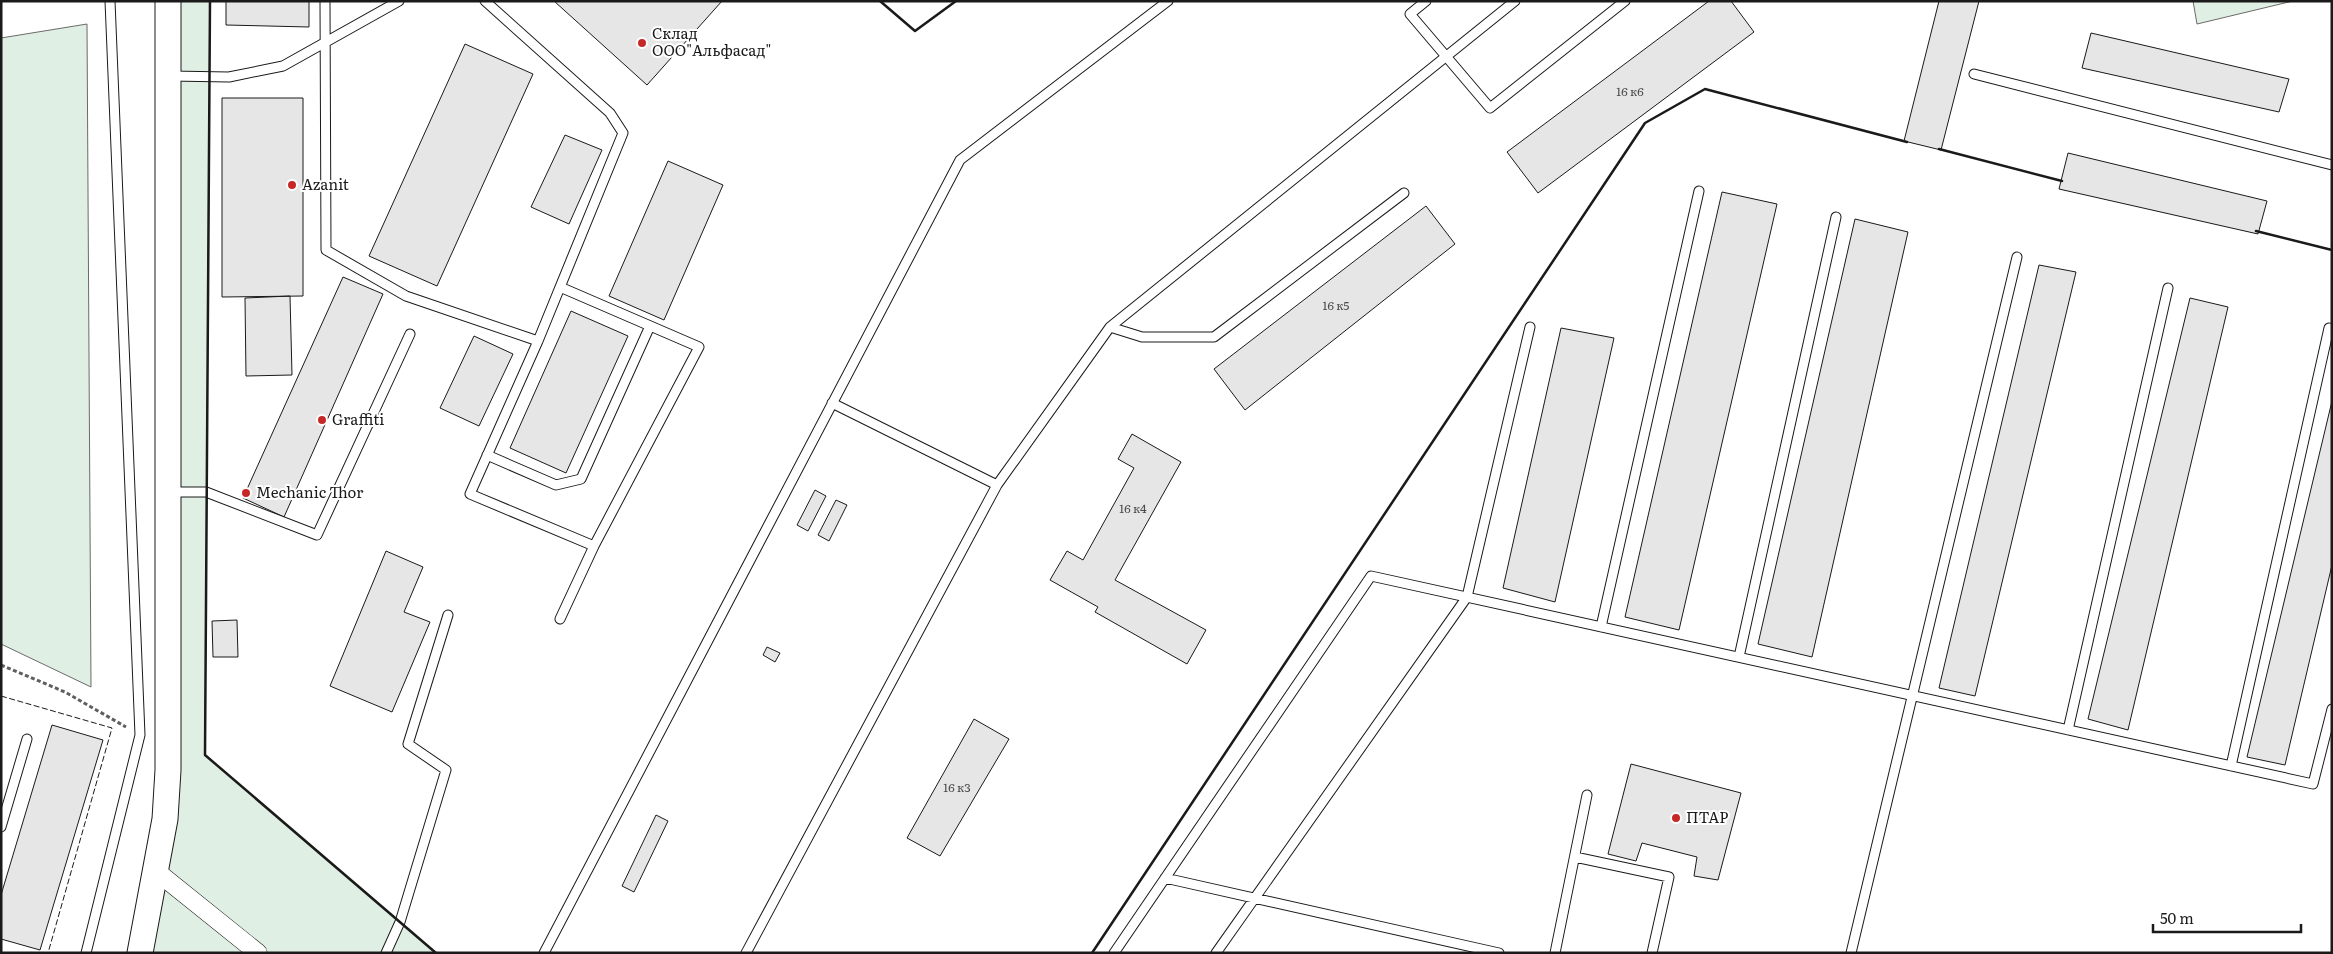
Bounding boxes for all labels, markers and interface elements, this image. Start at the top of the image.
place label: Склад ООО"Альфасад" [652,21,771,61]
marker: Склад ООО"Альфасад" [636,37,648,49]
house number: 16 к6 [1616,82,1644,100]
place label: Azanit [302,172,349,195]
marker: Azanit [286,179,298,191]
house number: 16 к5 [1323,296,1349,314]
place label: Graffiti [332,407,384,430]
marker: Graffiti [316,414,328,426]
place label: Mechanic Thor [256,480,363,503]
marker: Mechanic Thor [240,487,252,499]
house number: 16 к4 [1119,499,1147,517]
house number: 16 к3 [943,778,971,796]
place label: ПТАР [1686,805,1728,828]
marker: ПТАР [1670,812,1682,824]
scale bar [2153,902,2300,934]
text: 50 m [2160,906,2194,929]

